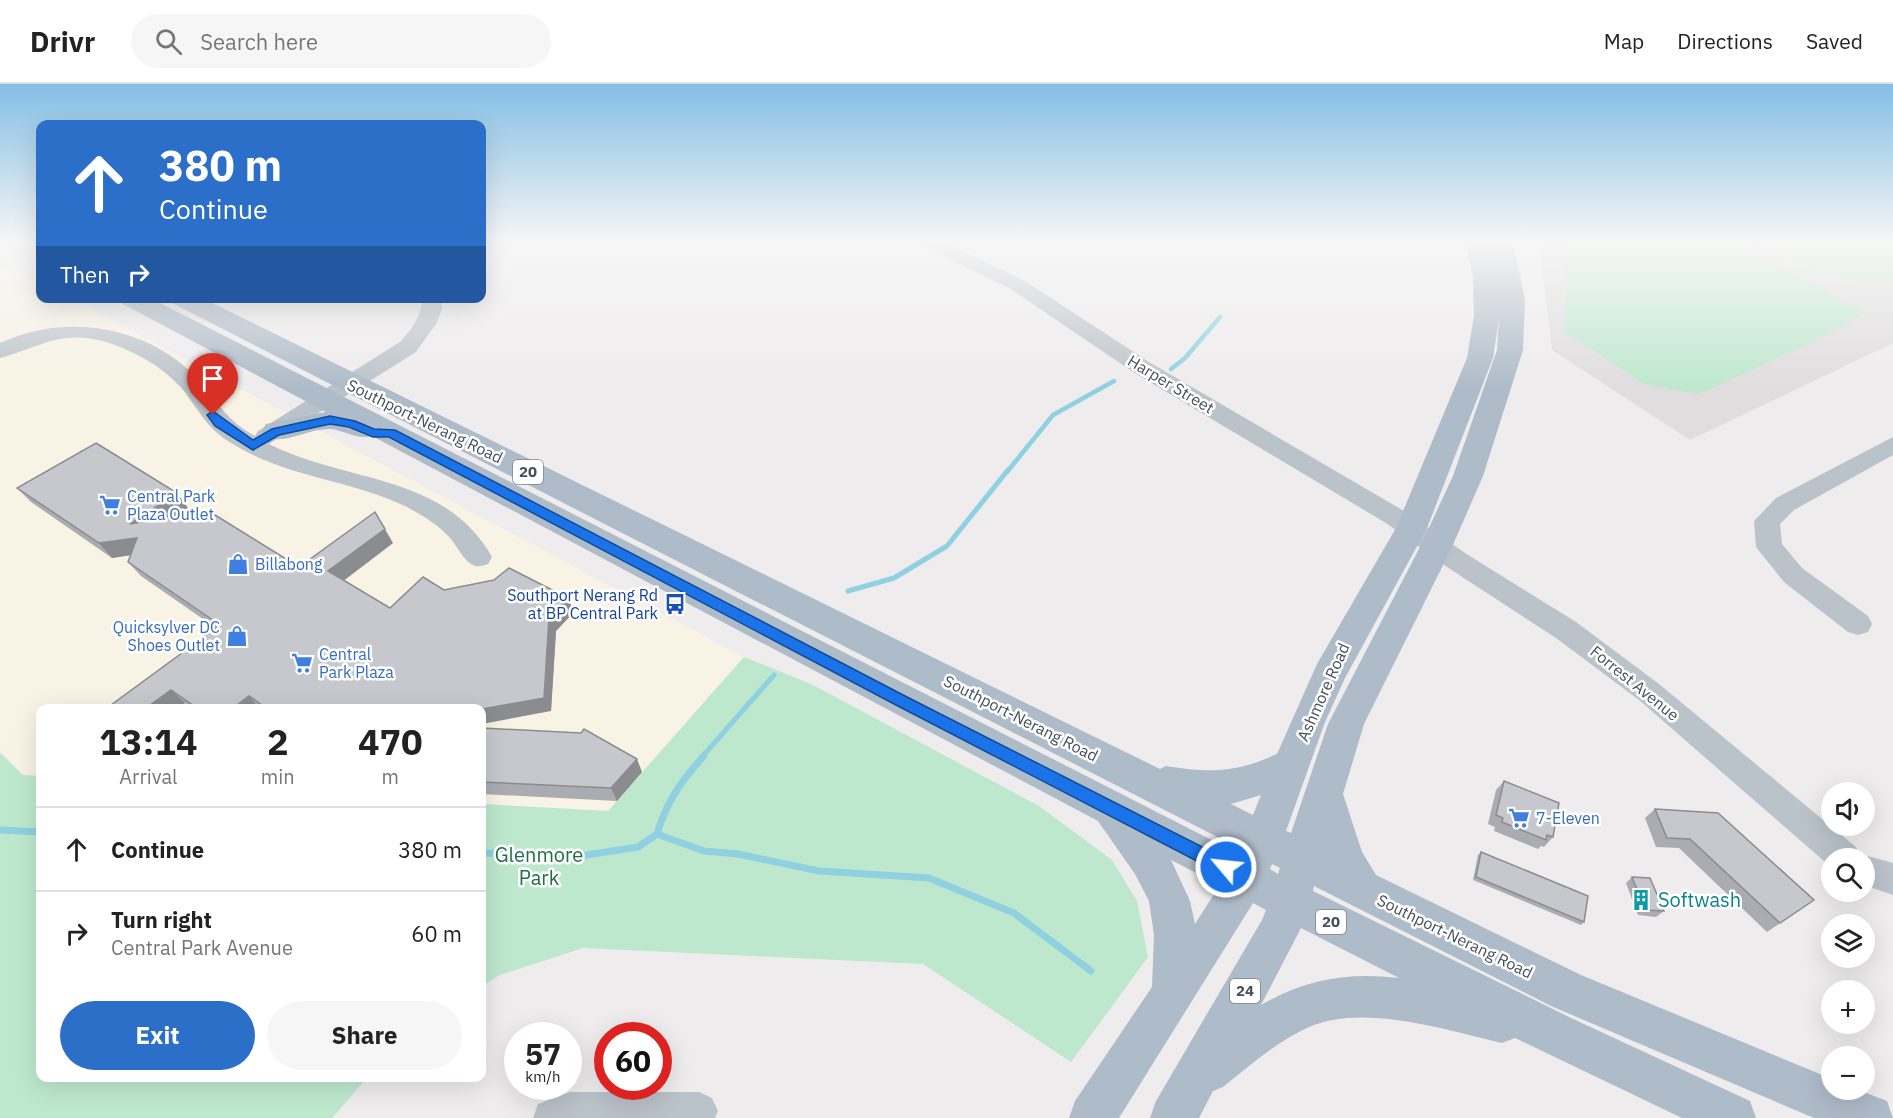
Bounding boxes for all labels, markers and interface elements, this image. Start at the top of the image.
search box [131,14,551,68]
text: Drivr [30,23,95,60]
icon: search [152,25,185,58]
text: Search here [200,27,318,56]
text: Map [1604,27,1644,55]
text: Directions [1677,27,1773,55]
text: Saved [1806,27,1863,55]
text: 380 m [159,138,282,193]
icon: ahead [60,144,138,222]
text: Continue [159,191,268,226]
icon: right [122,258,155,291]
text: Then [60,260,110,289]
street label: Harper Street [1124,350,1218,418]
pin [187,353,238,415]
icon: arrive [196,362,229,395]
street label: Southport-Nerang Road [344,375,506,467]
road number: 20 [513,460,543,484]
place label: Central Park Plaza Outlet [127,486,216,524]
supermarket icon: Central Park Plaza Outlet [98,493,122,517]
shop icon: Billabong [226,552,250,576]
place label: Billabong [255,554,323,574]
place label: Southport Nerang Rd at BP Central Park [507,585,659,623]
bus stop icon: Southport Nerang Rd at BP Central Park [663,592,687,616]
place label: Quicksylver DC Shoes Outlet [113,617,220,655]
shop icon: Quicksylver DC Shoes Outlet [225,624,249,648]
street label: Ashmore Road [1292,640,1354,744]
street label: Forrest Avenue [1587,641,1684,725]
place label: Central Park Plaza [319,644,394,682]
supermarket icon: Central Park Plaza [290,651,314,675]
street label: Southport-Nerang Road [941,670,1101,766]
text: 13:14 [99,718,198,765]
text: 2 [267,718,289,765]
text: 470 [358,718,423,765]
text: Arrival [119,763,178,790]
text: min [261,763,295,790]
text: m [382,763,399,790]
map controls [1821,782,1875,1100]
button: sound [1821,782,1875,836]
supermarket icon: 7-Eleven [1507,806,1531,830]
place label: 7-Eleven [1536,808,1600,828]
icon: ahead [60,833,93,866]
text: Continue [111,835,204,864]
text: 380 m [398,835,462,864]
position arrow [1194,835,1258,899]
park label: Glenmore Park [495,841,583,891]
button: search [1821,848,1875,902]
place label: Softwash [1658,886,1741,913]
building icon: Softwash [1629,888,1653,912]
street label: Southport-Nerang Road [1374,890,1536,982]
text: Turn right [111,905,212,934]
road number: 20 [1316,910,1346,934]
button: layers [1821,914,1875,968]
icon: right [60,917,93,950]
text: 60 m [411,919,462,948]
text: Central Park Avenue [111,934,293,961]
road number: 24 [1230,979,1260,1003]
button: + [1821,980,1875,1034]
button: Exit [60,1001,255,1070]
button: Share [267,1001,462,1070]
speed limit sign: 60 [594,1022,672,1100]
text: 57 [525,1034,561,1073]
button: − [1821,1046,1875,1100]
text: km/h [525,1067,561,1086]

